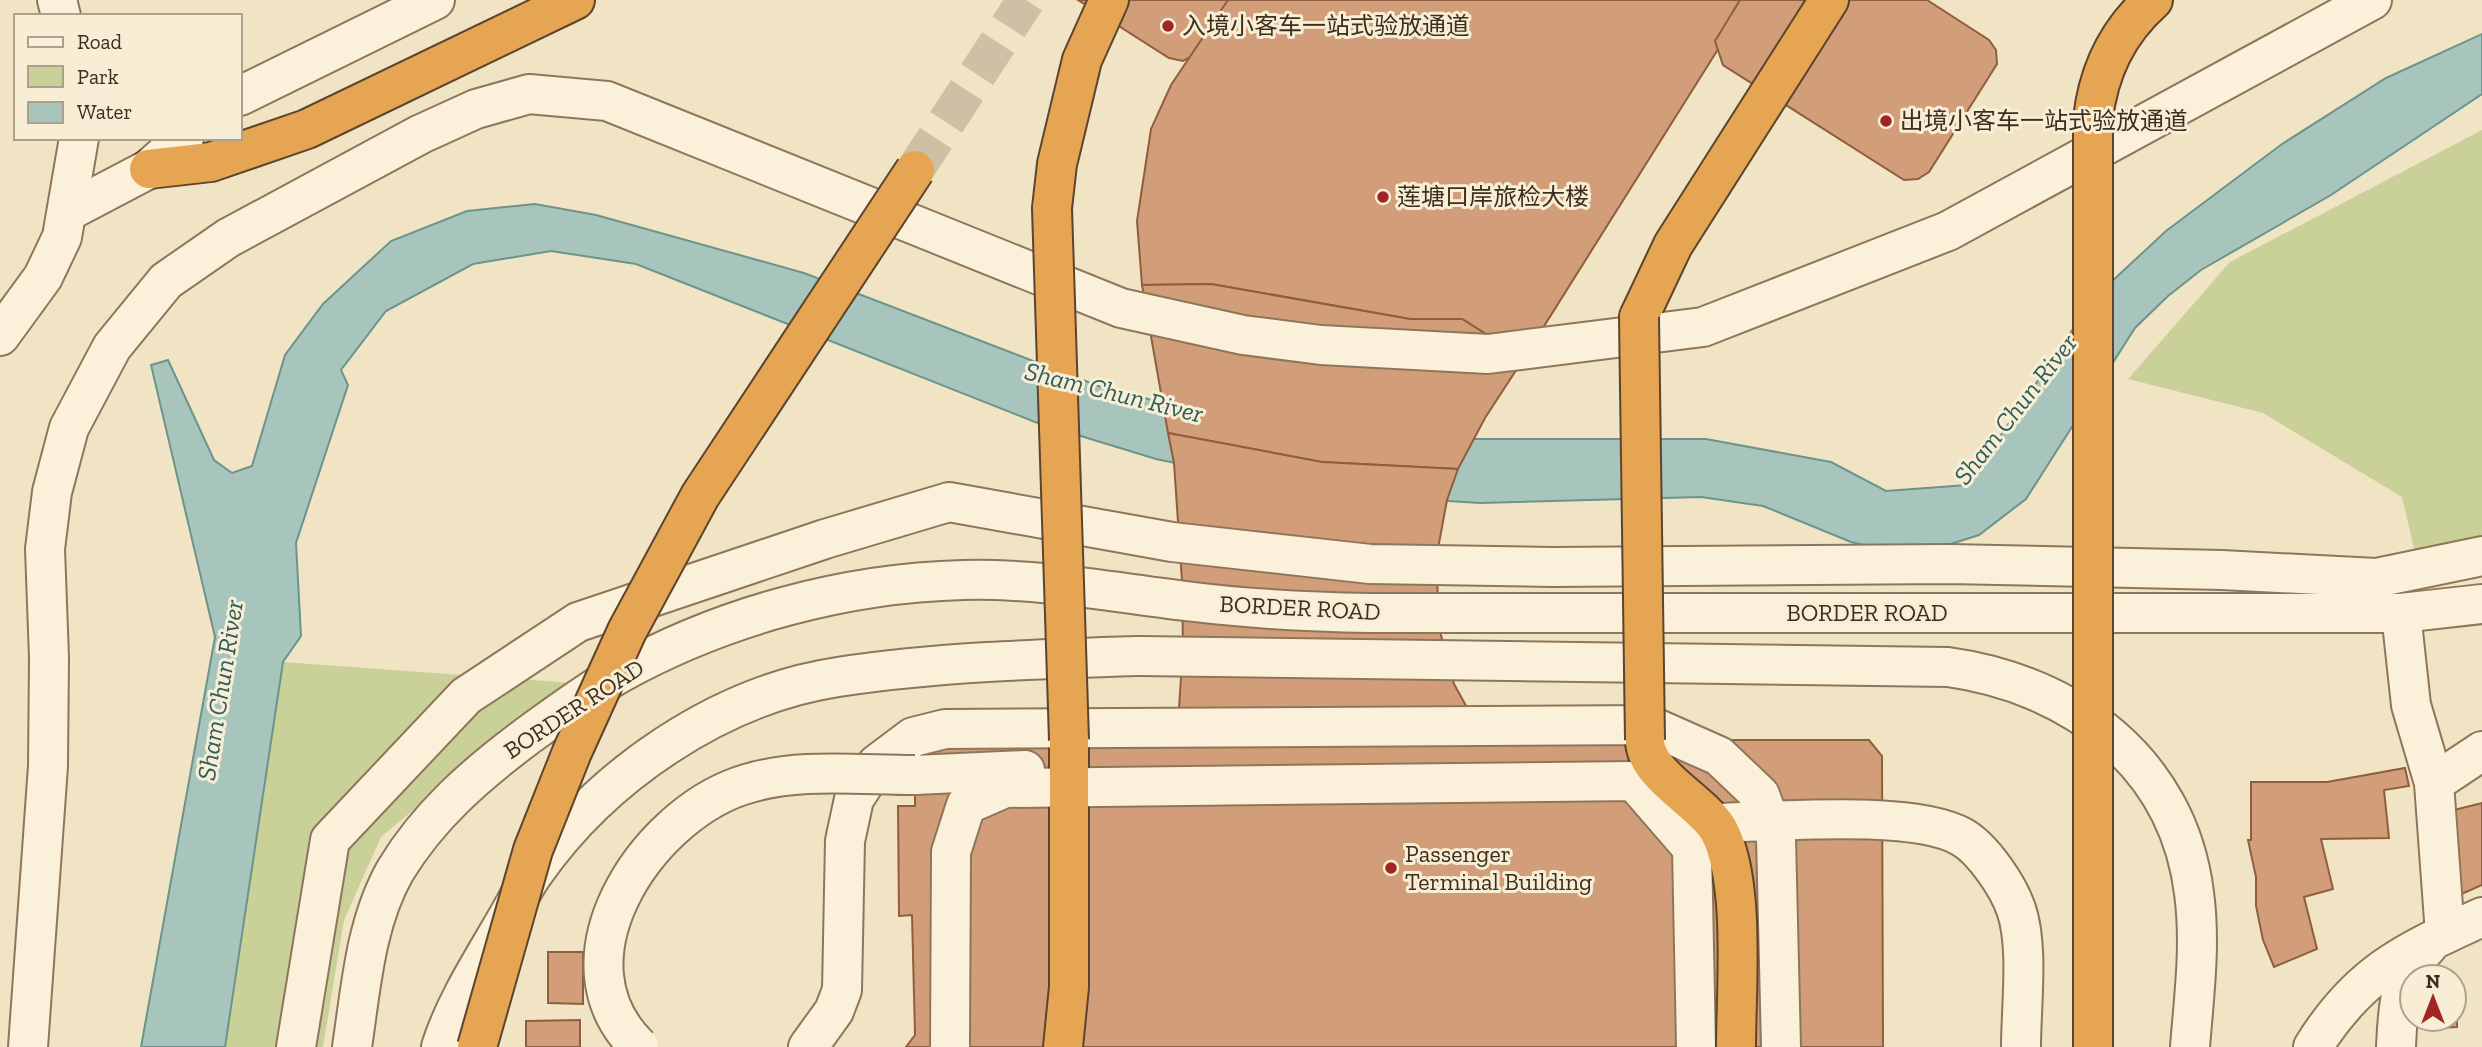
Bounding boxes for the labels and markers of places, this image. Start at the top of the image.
place label: 入境小客车一站式验放通道 [1182,11,1470,40]
marker: 入境小客车一站式验放通道 [1160,18,1176,34]
place label: 出境小客车一站式验放通道 [1900,106,2188,135]
marker: 出境小客车一站式验放通道 [1878,113,1894,129]
place label: 莲塘口岸旅检大楼 [1397,182,1589,211]
marker: 莲塘口岸旅检大楼 [1375,189,1391,205]
place label: Passenger Terminal Building [1405,839,1592,896]
marker: Passenger Terminal Building [1383,860,1399,876]

